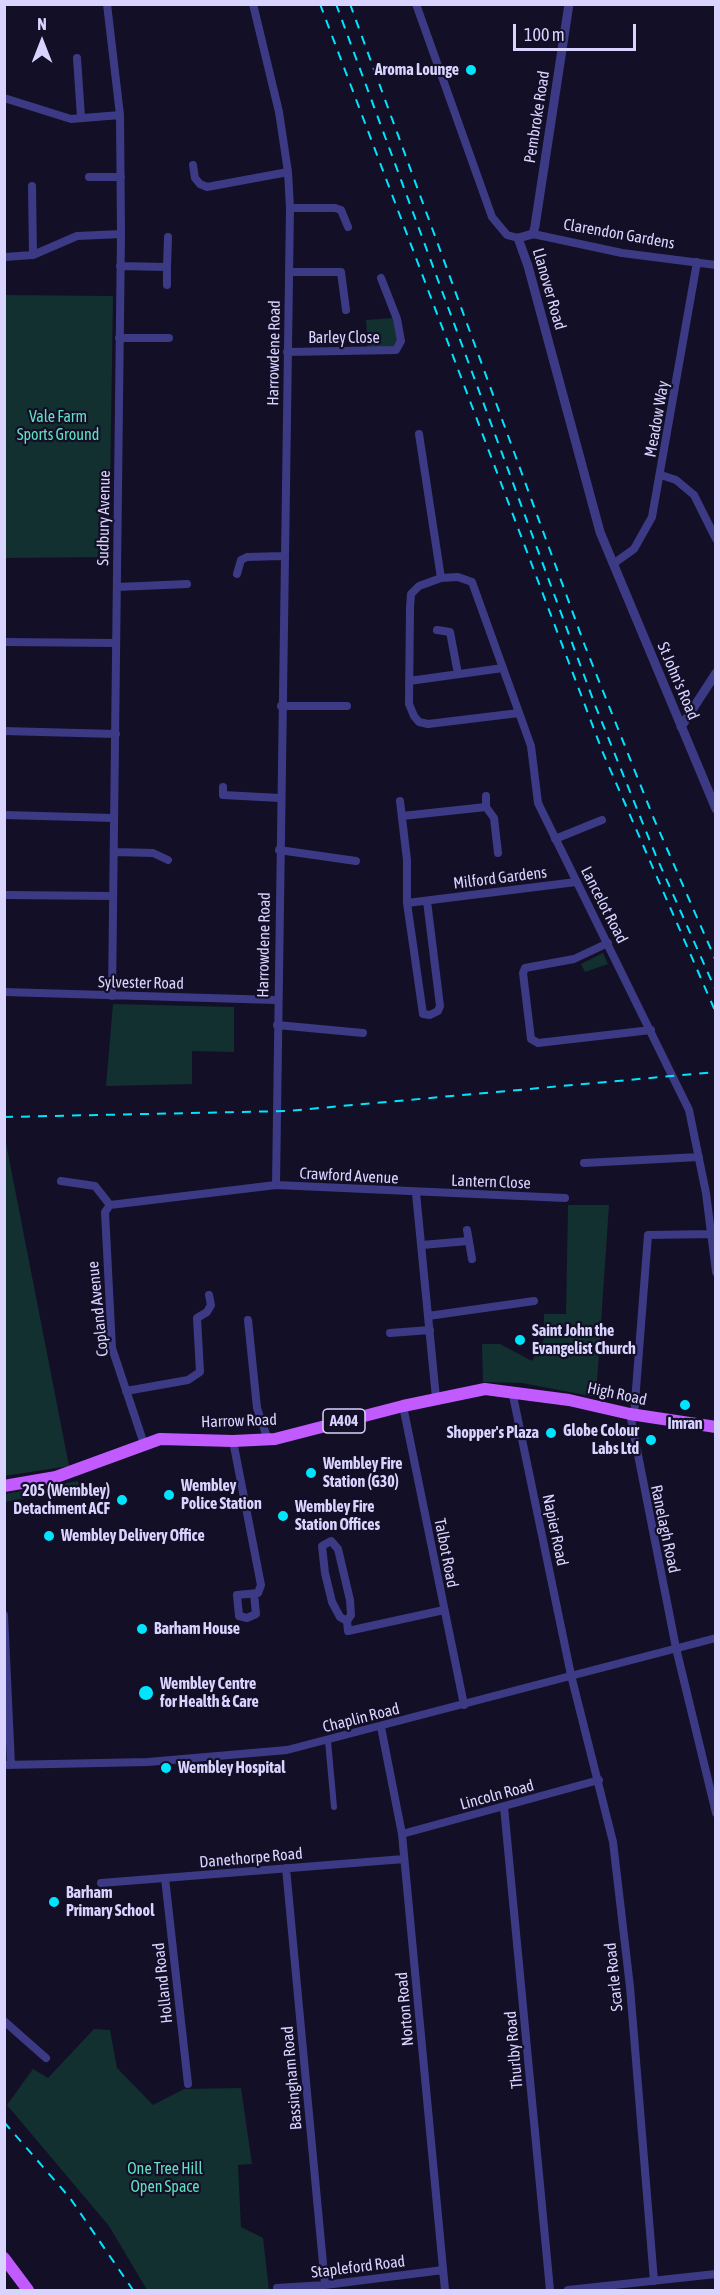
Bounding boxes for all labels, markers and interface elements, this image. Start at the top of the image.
north arrow [12,12,72,72]
scale bar [516,12,639,50]
text: N [37,15,47,33]
text: 100 m [524,24,565,45]
place label: Aroma Lounge [375,60,459,80]
marker: Aroma Lounge [464,63,478,77]
street label: Pembroke Road [520,70,554,164]
street label: Clarendon Gardens [562,215,676,253]
street label: Llanover Road [528,246,570,332]
street label: Harrowdene Road [263,300,285,406]
street label: Barley Close [308,328,380,348]
street label: Meadow Way [641,379,673,459]
park label: Vale Farm Sports Ground [17,407,99,445]
street label: Sudbury Avenue [94,470,114,566]
street label: St John's Road [653,639,703,723]
street label: Milford Gardens [452,863,548,893]
street label: Lancelot Road [576,863,632,947]
street label: Harrowdene Road [253,892,275,998]
street label: Sylvester Road [98,973,184,993]
street label: Crawford Avenue [299,1164,399,1188]
street label: Lantern Close [451,1171,531,1193]
street label: Copland Avenue [83,1260,113,1358]
place label: Saint John the Evangelist Church [532,1321,636,1359]
marker: Saint John the Evangelist Church [513,1333,527,1347]
street label: High Road [585,1378,649,1410]
marker: Imran [678,1398,692,1412]
road number: A404 [323,1409,365,1433]
street label: Harrow Road [201,1410,277,1432]
place label: Imran [667,1414,703,1434]
place label: Globe Colour Labs Ltd [563,1421,639,1459]
place label: Shopper's Plaza [447,1423,539,1443]
marker: Shopper's Plaza [544,1426,558,1440]
marker: Globe Colour Labs Ltd [644,1433,658,1447]
place label: Wembley Fire Station (G30) [323,1454,403,1492]
marker: Wembley Fire Station (G30) [304,1466,318,1480]
place label: Wembley Police Station [181,1476,262,1514]
place label: 205 (Wembley) Detachment ACF [13,1481,110,1519]
street label: Ranelagh Road [646,1483,684,1575]
marker: Wembley Police Station [162,1488,176,1502]
street label: Napier Road [538,1492,572,1568]
marker: 205 (Wembley) Detachment ACF [115,1493,129,1507]
place label: Wembley Fire Station Offices [295,1497,380,1535]
marker: Wembley Fire Station Offices [276,1509,290,1523]
street label: Talbot Road [430,1517,462,1589]
place label: Wembley Delivery Office [61,1526,205,1546]
marker: Wembley Delivery Office [42,1529,56,1543]
place label: Barham House [154,1619,240,1639]
marker: Barham House [135,1622,149,1636]
place label: Wembley Centre for Health & Care [160,1674,259,1712]
marker: Wembley Centre for Health & Care [137,1684,155,1702]
street label: Chaplin Road [321,1699,401,1737]
place label: Wembley Hospital [178,1758,285,1778]
marker: Wembley Hospital [159,1761,173,1775]
street label: Lincoln Road [458,1776,536,1814]
street label: Danethorpe Road [199,1844,303,1872]
place label: Barham Primary School [66,1883,154,1921]
marker: Barham Primary School [47,1895,61,1909]
street label: Holland Road [149,1942,177,2024]
street label: Scarle Road [601,1942,627,2012]
street label: Norton Road [392,1971,418,2047]
street label: Thurlby Road [501,2010,527,2090]
street label: Bassingham Road [278,2025,306,2131]
park label: One Tree Hill Open Space [127,2159,203,2197]
street label: Stapleford Road [310,2252,406,2282]

